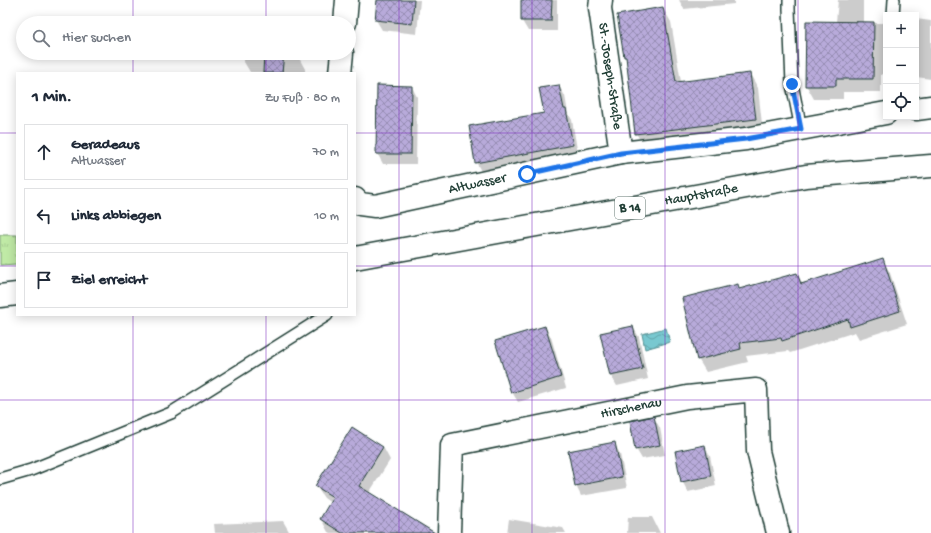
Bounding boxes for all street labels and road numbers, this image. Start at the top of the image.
street label: St.-Joseph-Straße [594,22,626,131]
street label: Altwasser [447,169,509,198]
street label: Hauptstraße [663,180,740,210]
road number: B 14 [615,197,645,219]
street label: Hirschenau [599,394,664,423]

